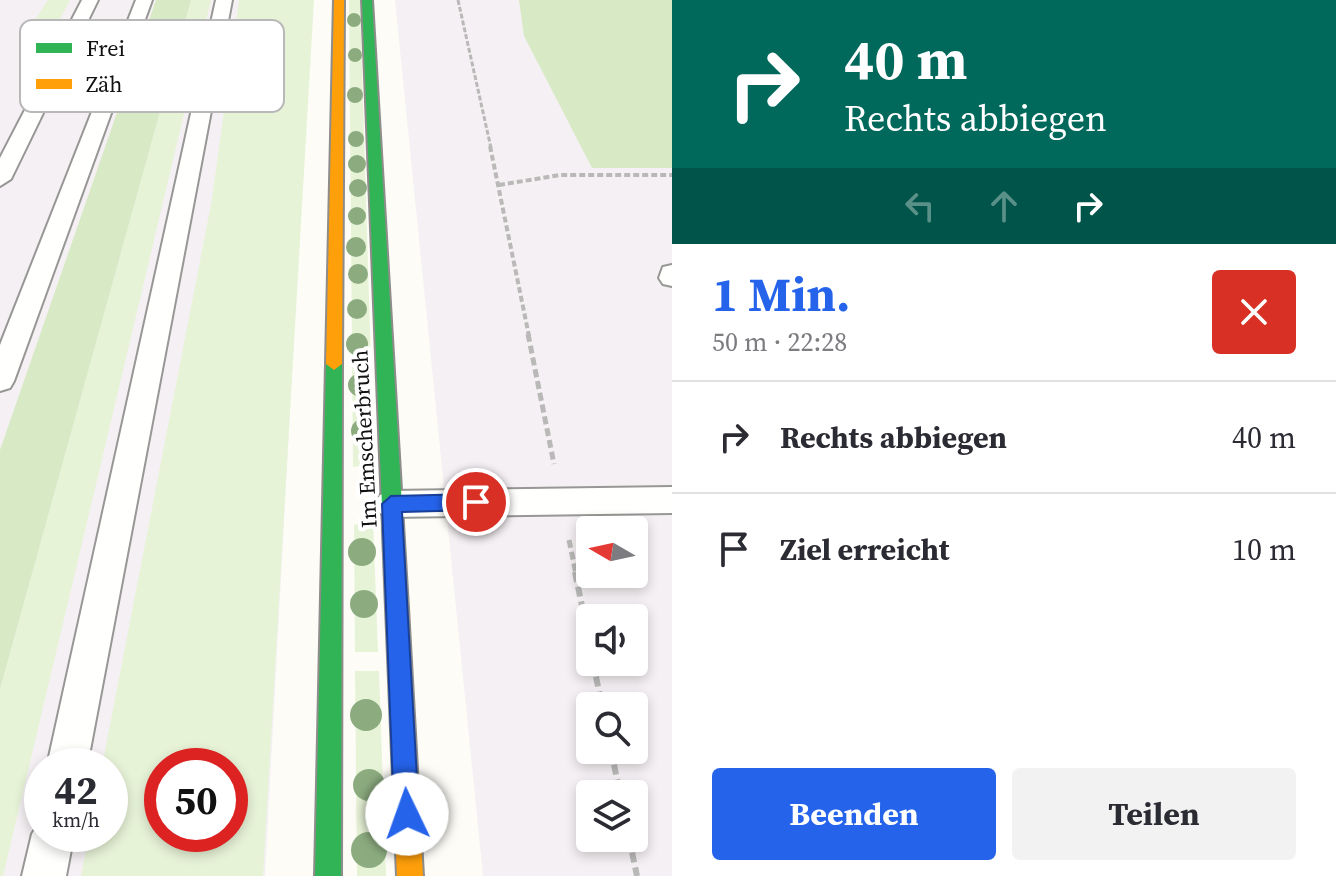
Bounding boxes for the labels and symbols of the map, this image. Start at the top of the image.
legend [20,20,284,112]
text: Frei [86,33,125,63]
text: Zäh [86,69,123,99]
street label: Im Emscherbruch [344,349,384,529]
pin [442,468,510,536]
north arrow [576,516,648,588]
speed limit sign: 50 [144,748,248,852]
position arrow [365,772,449,856]

